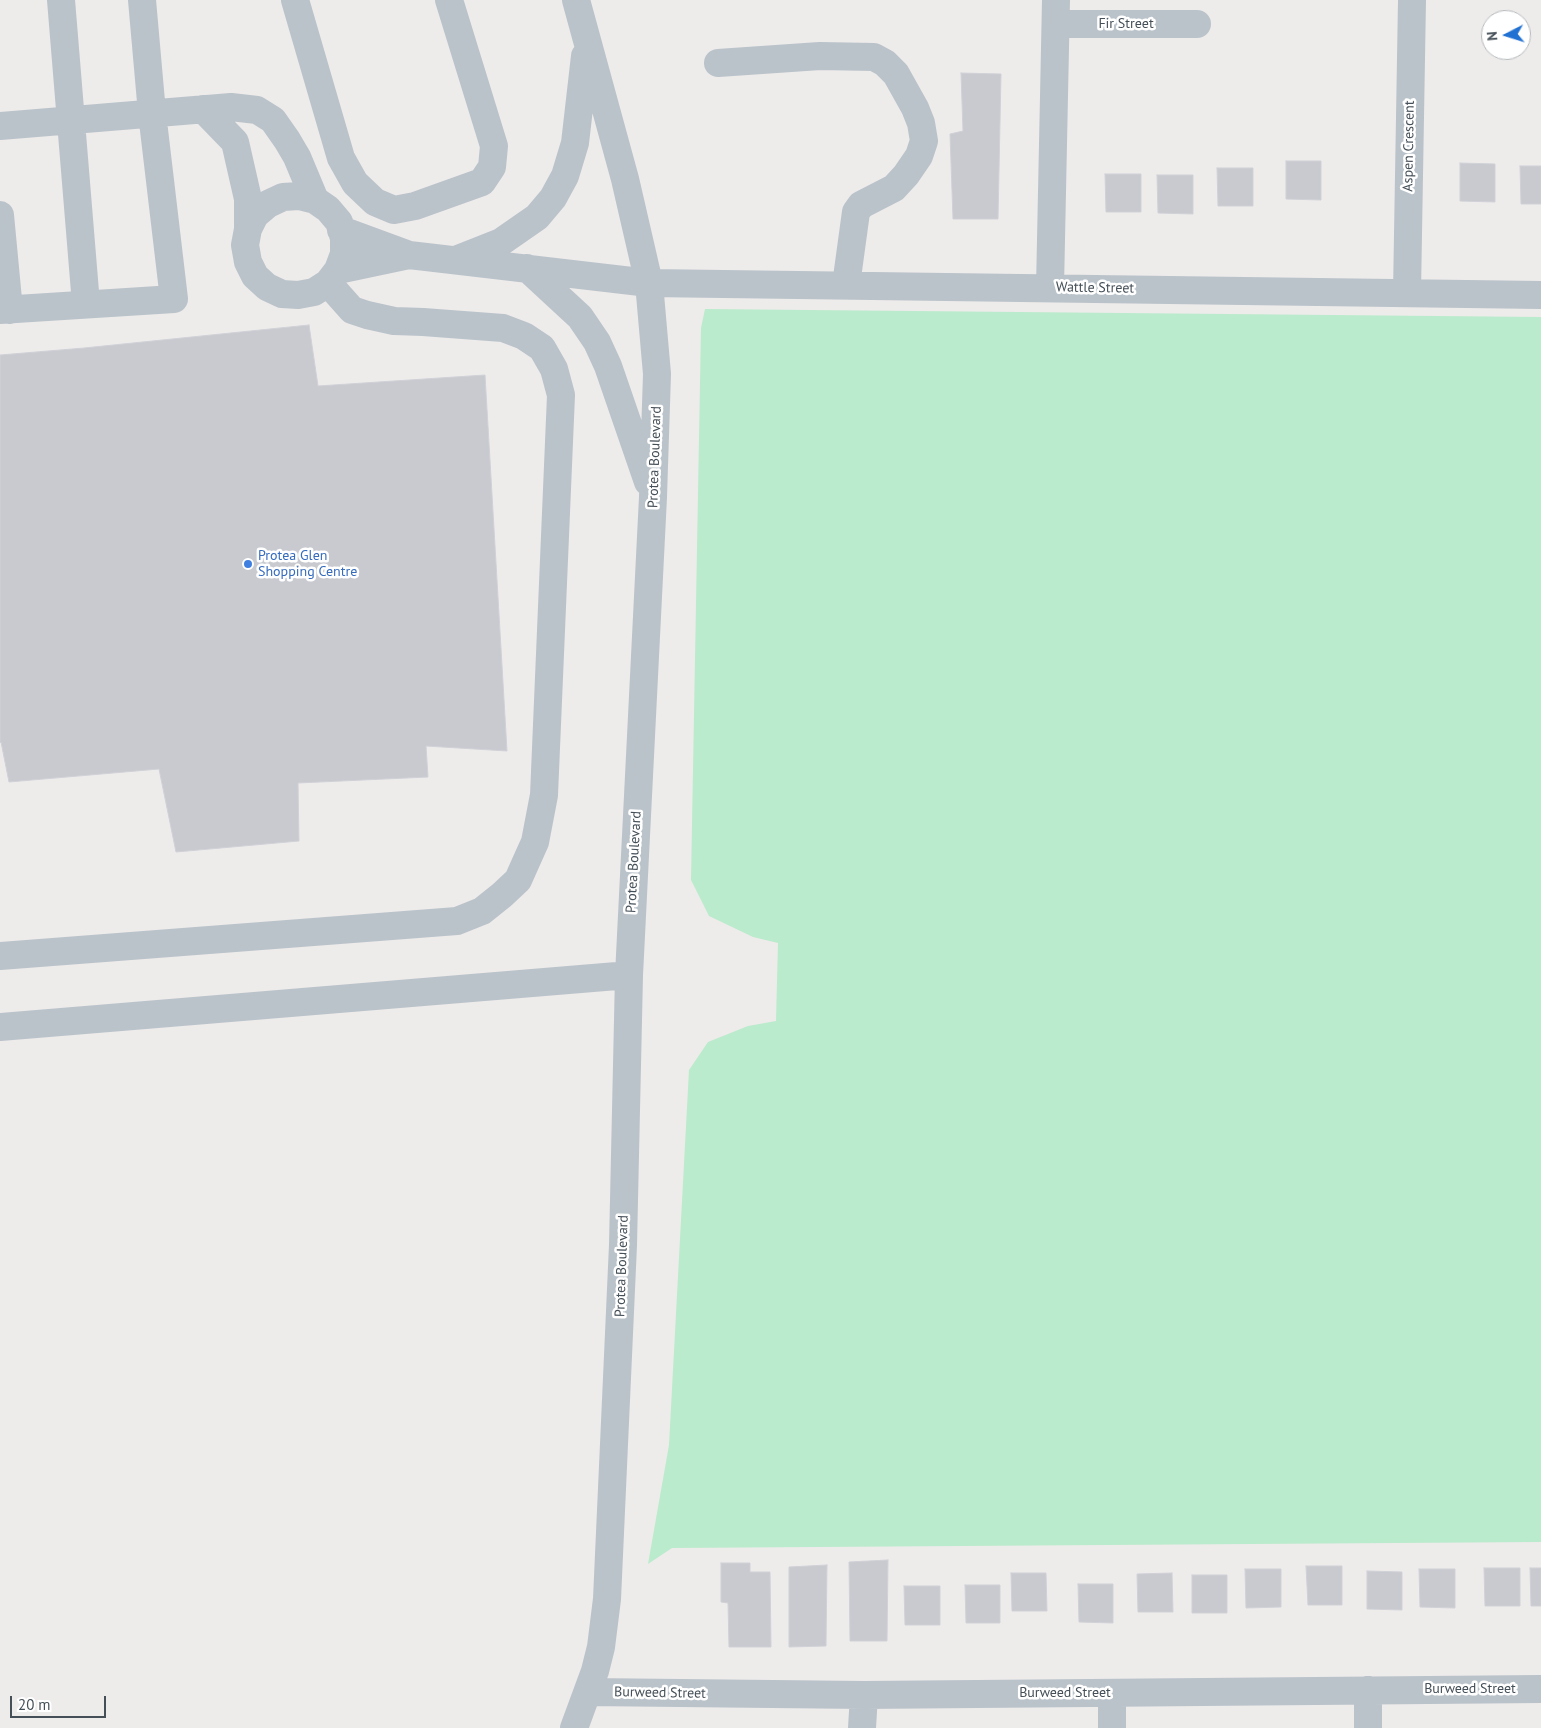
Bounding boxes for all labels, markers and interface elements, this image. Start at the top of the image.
north arrow [1481,10,1531,60]
street label: Fir Street [1098,16,1154,32]
text: N [1483,31,1501,42]
street label: Aspen Crescent [1400,100,1418,192]
street label: Wattle Street [1056,279,1134,297]
street label: Protea Boulevard [645,406,665,508]
place label: Protea Glen Shopping Centre [258,548,357,580]
marker: Protea Glen Shopping Centre [242,558,254,570]
street label: Protea Boulevard [623,811,645,913]
street label: Protea Boulevard [612,1215,632,1317]
street label: Burweed Street [1424,1681,1516,1697]
street label: Burweed Street [614,1684,706,1702]
street label: Burweed Street [1019,1685,1111,1701]
scale bar [12,1686,109,1718]
text: 20 m [18,1695,51,1714]

